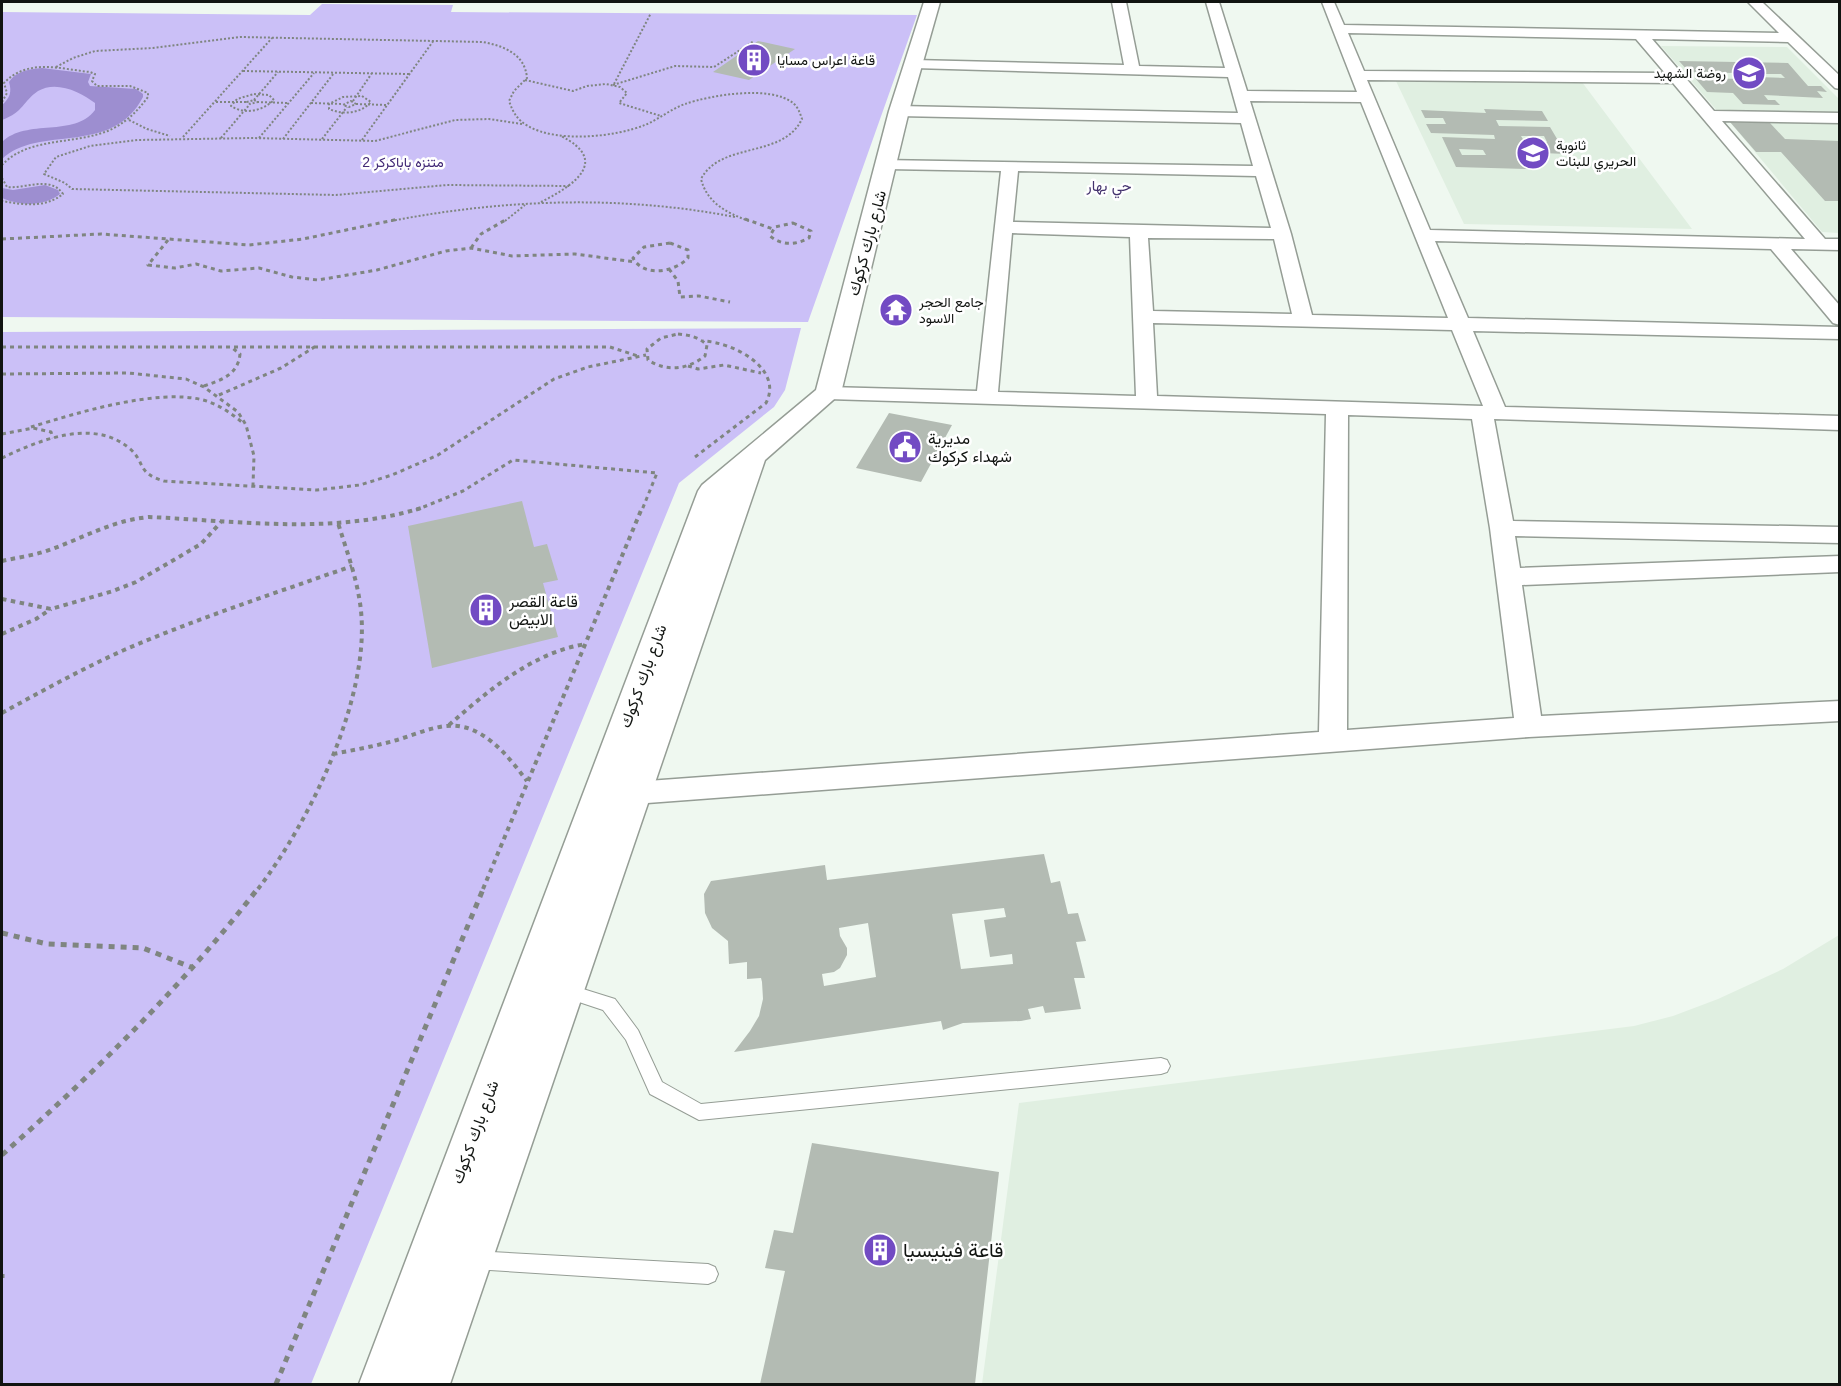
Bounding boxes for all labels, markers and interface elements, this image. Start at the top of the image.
building icon: قاعة اعراس مسايا [736,42,772,78]
place label: قاعة اعراس مسايا [777,52,875,69]
school or university icon: روضة الشهيد [1731,55,1767,91]
place label: روضة الشهيد [1654,65,1726,82]
school or university icon: ثانوية الحريري للبنات [1515,135,1551,171]
place label: ثانوية الحريري للبنات [1556,137,1636,173]
park label: متنزه باباكركر 2 [362,154,444,171]
district label: حي بهار [1086,177,1131,199]
street label: شارع بارك كركوك [845,188,892,298]
temple icon: جامع الحجر الاسود [878,292,914,328]
place label: جامع الحجر الاسود [918,294,984,327]
public building icon: مديرية شهداء كركوك [887,429,923,465]
place label: مديرية شهداء كركوك [928,430,1012,467]
building icon: قاعة القصر الابيض [468,592,504,628]
place label: قاعة القصر الابيض [508,593,578,630]
street label: شارع بارك كركوك [616,622,672,731]
street label: شارع بارك كركوك [448,1078,504,1187]
building icon: قاعة فينيسيا [862,1232,898,1268]
place label: قاعة فينيسيا [903,1239,1004,1262]

